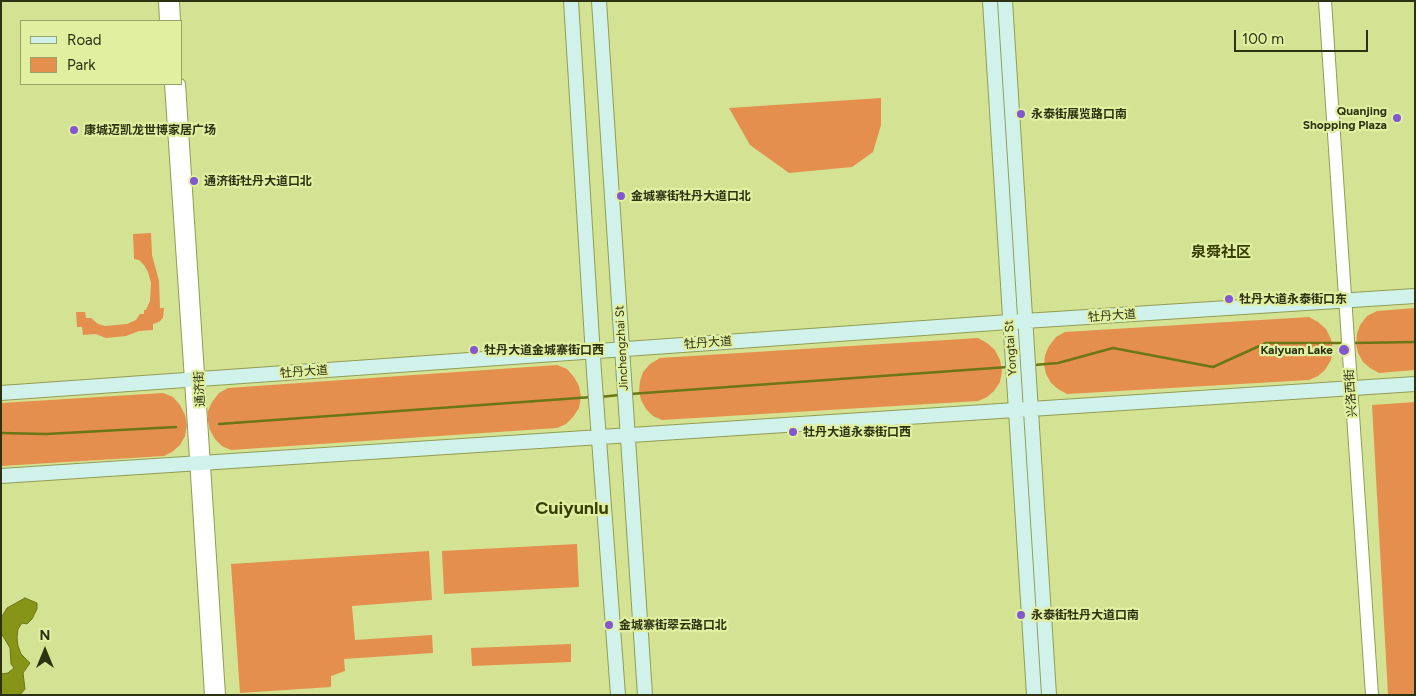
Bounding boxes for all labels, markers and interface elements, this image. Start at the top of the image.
legend [20,20,182,85]
scale bar [1236,20,1370,52]
text: 100 m [1242,30,1284,48]
text: Road [67,31,102,49]
text: Park [67,56,96,74]
place label: Quanjing Shopping Plaza [1303,104,1387,132]
place label: 永泰街展览路口南 [1031,107,1127,121]
marker: 永泰街展览路口南 [1015,108,1027,120]
marker: Quanjing Shopping Plaza [1391,112,1403,124]
place label: 康城迈凯龙世博家居广场 [84,123,216,137]
marker: 康城迈凯龙世博家居广场 [68,124,80,136]
place label: 通济街牡丹大道口北 [204,174,312,188]
marker: 通济街牡丹大道口北 [188,175,200,187]
place label: 金城寨街牡丹大道口北 [631,189,751,203]
marker: 金城寨街牡丹大道口北 [615,190,627,202]
district label: 泉舜社区 [1191,244,1251,262]
place label: 牡丹大道永泰街口东 [1239,292,1347,306]
marker: 牡丹大道永泰街口东 [1223,293,1235,305]
street label: Jinchengzhai St [613,305,631,391]
street label: 牡丹大道 [1088,307,1136,325]
street label: Yongtai St [1002,320,1020,376]
street label: 牡丹大道 [684,334,732,352]
place label: 牡丹大道金城寨街口西 [484,343,604,357]
place label: Kaiyuan Lake [1260,343,1333,357]
marker: Kaiyuan Lake [1337,343,1351,357]
marker: 牡丹大道金城寨街口西 [468,344,480,356]
street label: 牡丹大道 [280,363,328,381]
street label: 兴洛西街 [1342,369,1360,417]
street label: 通济街 [192,371,208,407]
place label: 牡丹大道永泰街口西 [803,425,911,439]
marker: 牡丹大道永泰街口西 [787,426,799,438]
district label: Cuiyunlu [535,498,609,520]
place label: 永泰街牡丹大道口南 [1031,608,1139,622]
marker: 永泰街牡丹大道口南 [1015,609,1027,621]
place label: 金城寨街翠云路口北 [619,618,727,632]
marker: 金城寨街翠云路口北 [603,619,615,631]
north arrow [20,626,70,676]
text: N [40,627,50,644]

